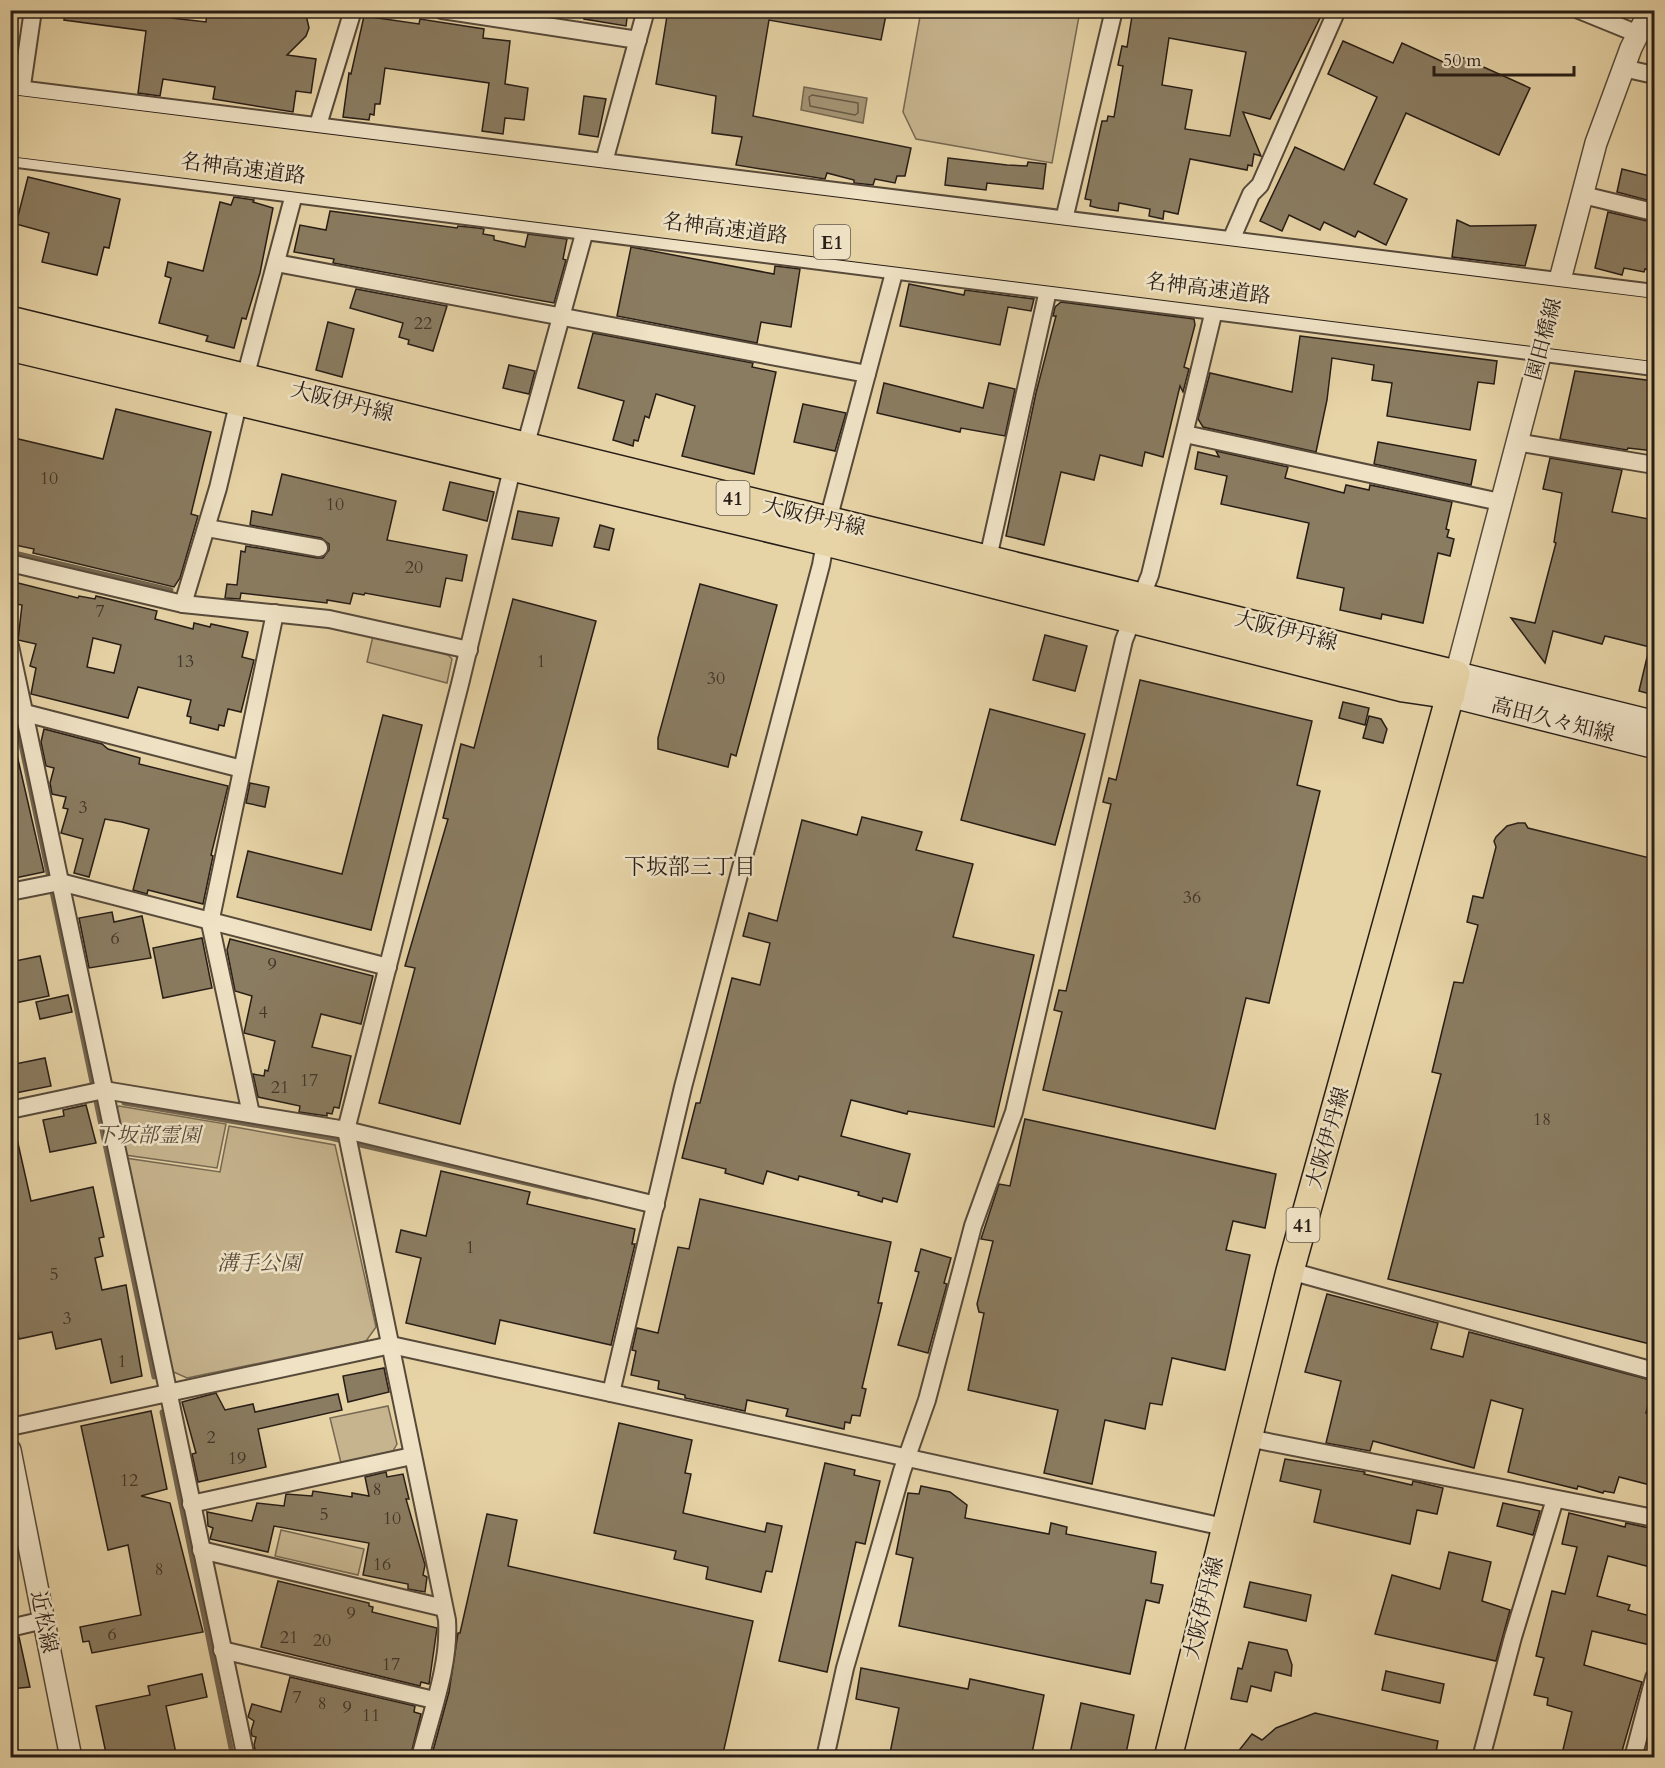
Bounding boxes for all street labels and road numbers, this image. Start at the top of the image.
street label: 名神高速道路 [179,147,307,191]
street label: 名神高速道路 [661,207,789,251]
road number: E1 [814,225,850,259]
street label: 名神高速道路 [1144,267,1272,311]
street label: 園田橋線 [1519,295,1569,383]
street label: 大阪伊丹線 [288,375,396,429]
road number: 41 [716,481,750,515]
street label: 大阪伊丹線 [760,491,868,543]
street label: 大阪伊丹線 [1232,604,1340,658]
street label: 高田久々知線 [1488,691,1618,749]
street label: 大阪伊丹線 [1300,1084,1356,1192]
road number: 41 [1286,1208,1320,1242]
street label: 大阪伊丹線 [1177,1554,1231,1662]
street label: 近松線 [24,1588,64,1656]

